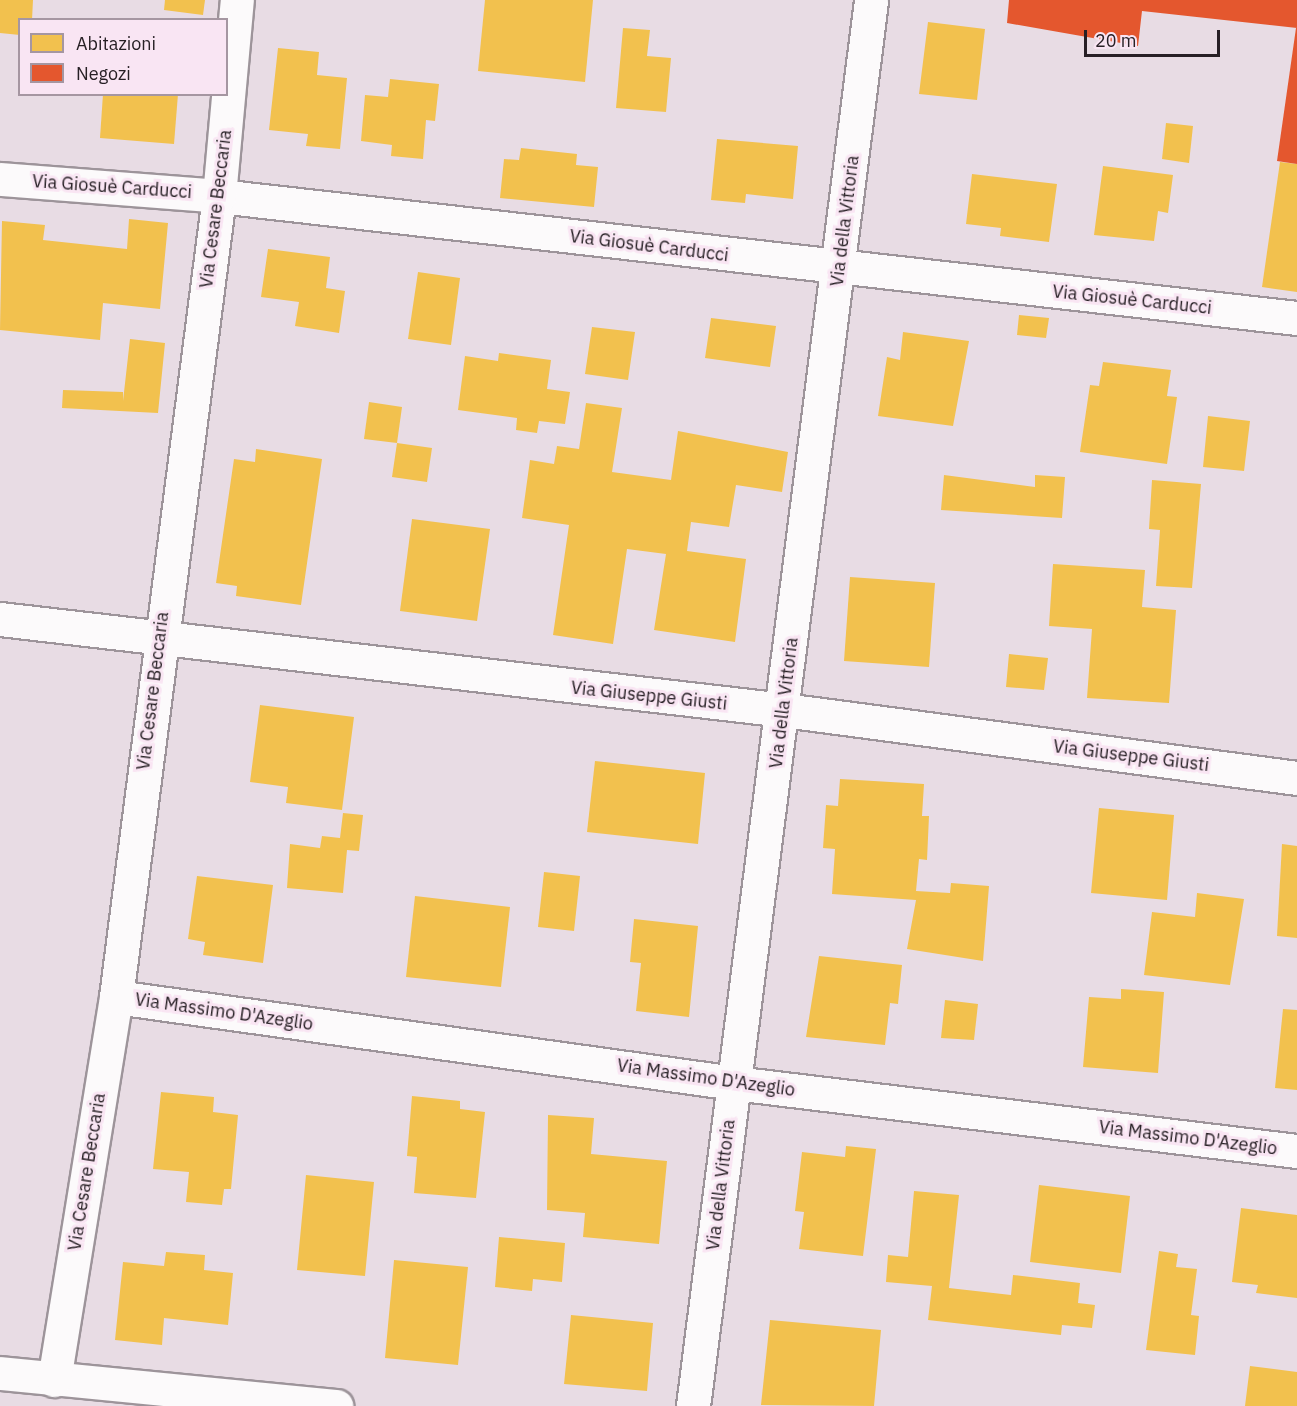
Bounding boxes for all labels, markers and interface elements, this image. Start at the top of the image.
legend [18,18,228,96]
scale bar [1087,18,1224,56]
text: 20 m [1095,29,1137,52]
text: Abitazioni [76,32,156,55]
text: Negozi [76,62,131,85]
street label: Via Cesare Beccaria [196,129,236,289]
street label: Via della Vittoria [826,154,864,288]
street label: Via Giosuè Carducci [31,171,193,203]
street label: Via Giosuè Carducci [568,226,730,266]
street label: Via Giosuè Carducci [1051,281,1213,319]
street label: Via Cesare Beccaria [133,611,173,771]
street label: Via della Vittoria [765,636,803,770]
street label: Via Giuseppe Giusti [570,677,728,715]
street label: Via Giuseppe Giusti [1052,736,1210,776]
street label: Via Massimo D'Azeglio [134,989,314,1035]
street label: Via Massimo D'Azeglio [616,1055,796,1101]
street label: Via Cesare Beccaria [64,1092,110,1252]
street label: Via Massimo D'Azeglio [1098,1116,1278,1160]
street label: Via della Vittoria [702,1118,740,1252]

